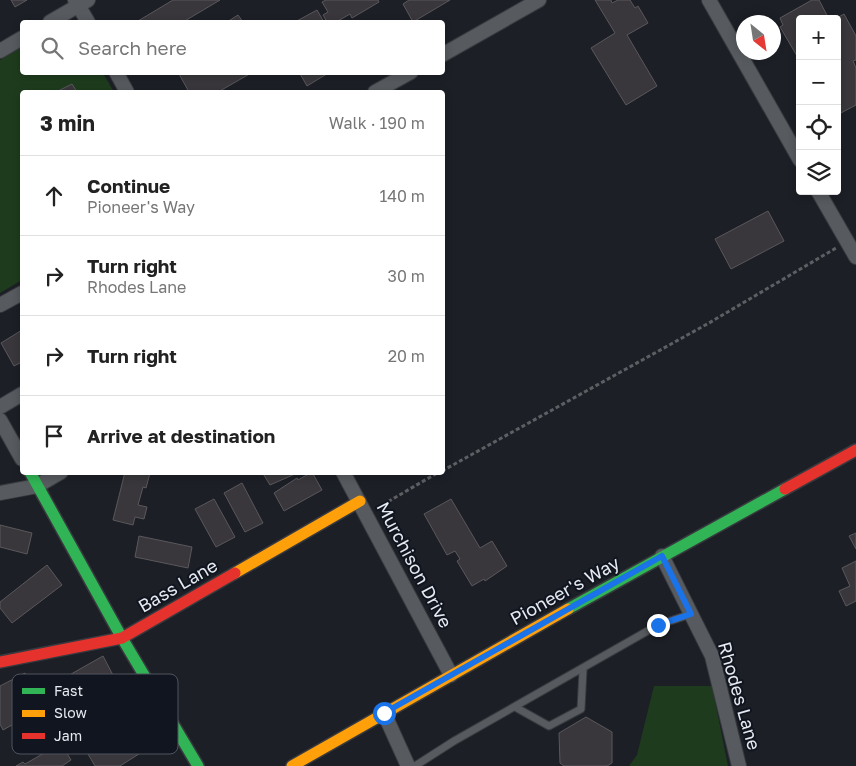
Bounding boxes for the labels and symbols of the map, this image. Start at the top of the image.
north arrow [736,15,781,60]
street label: Murchison Drive [372,498,457,631]
street label: Pioneer's Way [506,551,623,629]
street label: Bass Lane [134,554,221,617]
route end [647,614,670,637]
street label: Rhodes Lane [714,639,766,752]
legend [12,674,178,754]
text: Fast [54,682,83,699]
route start [373,702,396,725]
text: Slow [54,704,87,721]
text: Jam [54,727,82,744]

